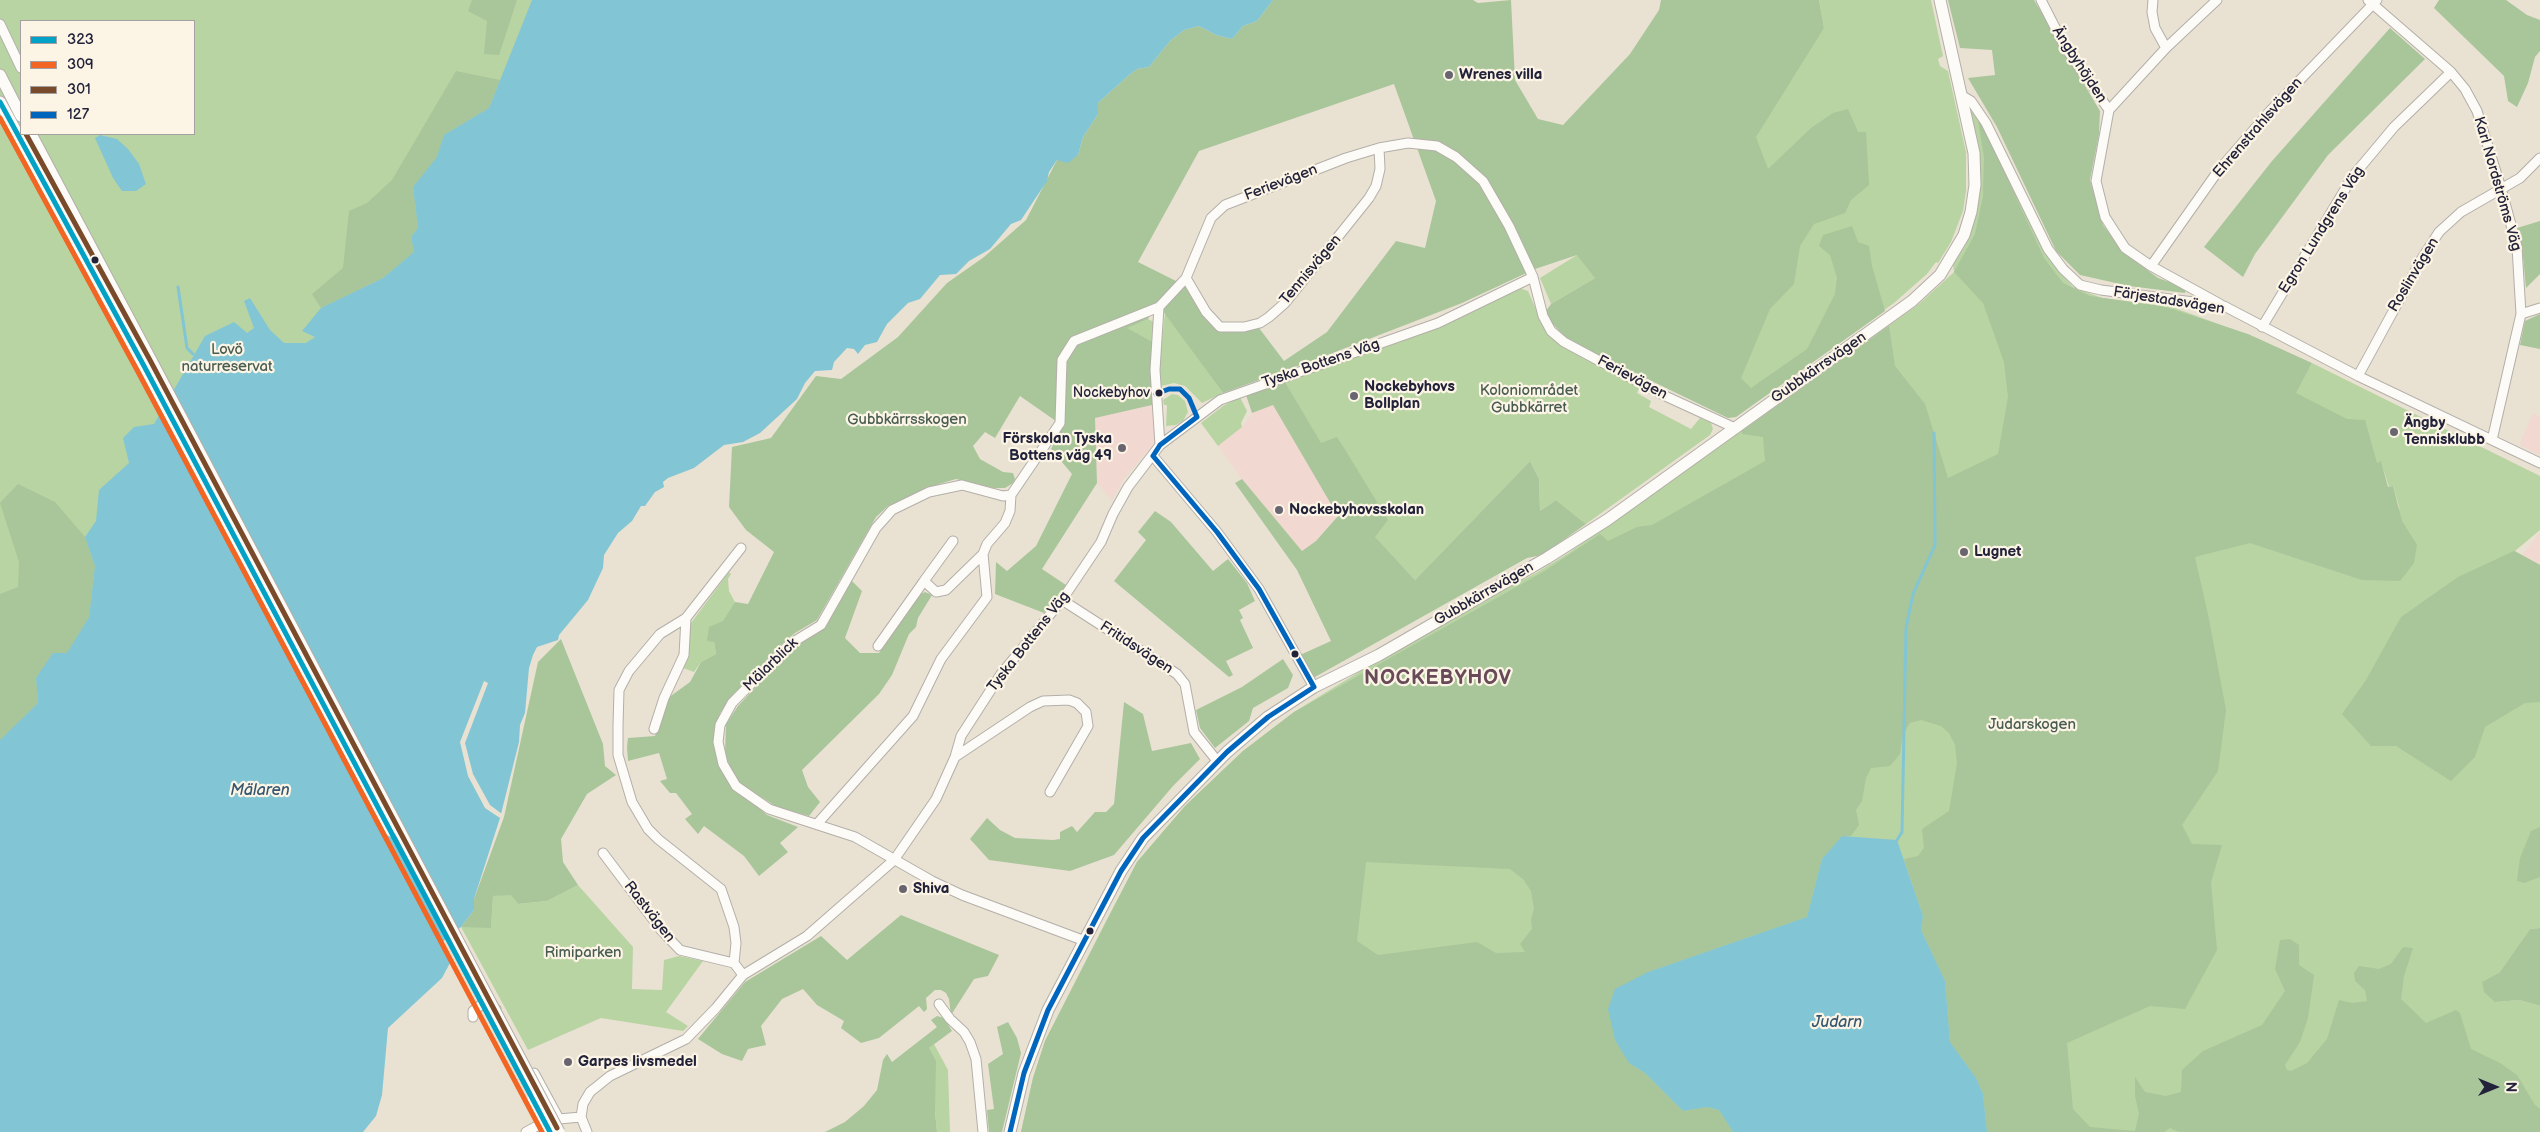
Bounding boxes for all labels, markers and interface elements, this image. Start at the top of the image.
legend [20,20,195,135]
street label: Ängbyhöjden [2048,24,2110,106]
text: 323 [67,30,94,49]
text: 309 [67,55,94,74]
place label: Wrenes villa [1459,66,1542,84]
marker: Wrenes villa [1443,69,1455,81]
street label: Ehrenstrahlsvägen [2210,74,2306,182]
text: 301 [67,80,91,99]
text: 127 [67,105,89,124]
street label: Karl Nordströms Väg [2469,115,2525,253]
street label: Ferievägen [1242,161,1320,205]
street label: Egron Lundgrens Väg [2276,163,2368,297]
street label: Tennisvägen [1277,231,1345,309]
street label: Roslinvägen [2385,235,2443,315]
unlabelled marker [90,255,100,265]
street label: Färjestadsvägen [2112,283,2226,319]
street label: Gubbkärrsvägen [1768,329,1870,407]
street label: Tyska Bottens Väg [1260,335,1382,393]
park label: Lovö naturreservat [181,341,273,376]
street label: Ferievägen [1594,352,1670,404]
place label: Nockebyhovs Bollplan [1364,378,1455,413]
park label: Koloniområdet Gubbkärret [1480,382,1578,417]
place label: Nockebyhov [1073,385,1150,401]
marker: Nockebyhov [1154,388,1164,398]
marker: Nockebyhovs Bollplan [1348,390,1360,402]
park label: Gubbkärrsskogen [847,411,967,429]
place label: Ängby Tennisklubb [2404,414,2485,449]
marker: Ängby Tennisklubb [2388,426,2400,438]
place label: Förskolan Tyska Bottens väg 49 [1003,430,1112,465]
marker: Förskolan Tyska Bottens väg 49 [1116,442,1128,454]
place label: Nockebyhovsskolan [1289,501,1424,519]
marker: Nockebyhovsskolan [1273,504,1285,516]
place label: Lugnet [1974,543,2021,561]
marker: Lugnet [1958,546,1970,558]
street label: Gubbkärrsvägen [1431,558,1537,630]
street label: Tyska Bottens Väg [984,588,1074,696]
street label: Fritidsvägen [1096,618,1176,678]
street label: Mälarblick [740,634,802,696]
unlabelled marker [1290,649,1300,659]
district label: NOCKEBYHOV [1363,667,1513,691]
park label: Judarskogen [1988,716,2076,734]
water label: Mälaren [230,781,290,801]
street label: Rastvägen [620,878,678,946]
place label: Shiva [913,880,949,898]
marker: Shiva [897,883,909,895]
unlabelled marker [1085,926,1095,936]
park label: Rimiparken [544,944,622,962]
water label: Judarn [1812,1013,1862,1033]
place label: Garpes livsmedel [578,1053,697,1071]
marker: Garpes livsmedel [562,1056,574,1068]
north arrow [2470,1062,2520,1112]
text: N [2502,1082,2519,1092]

